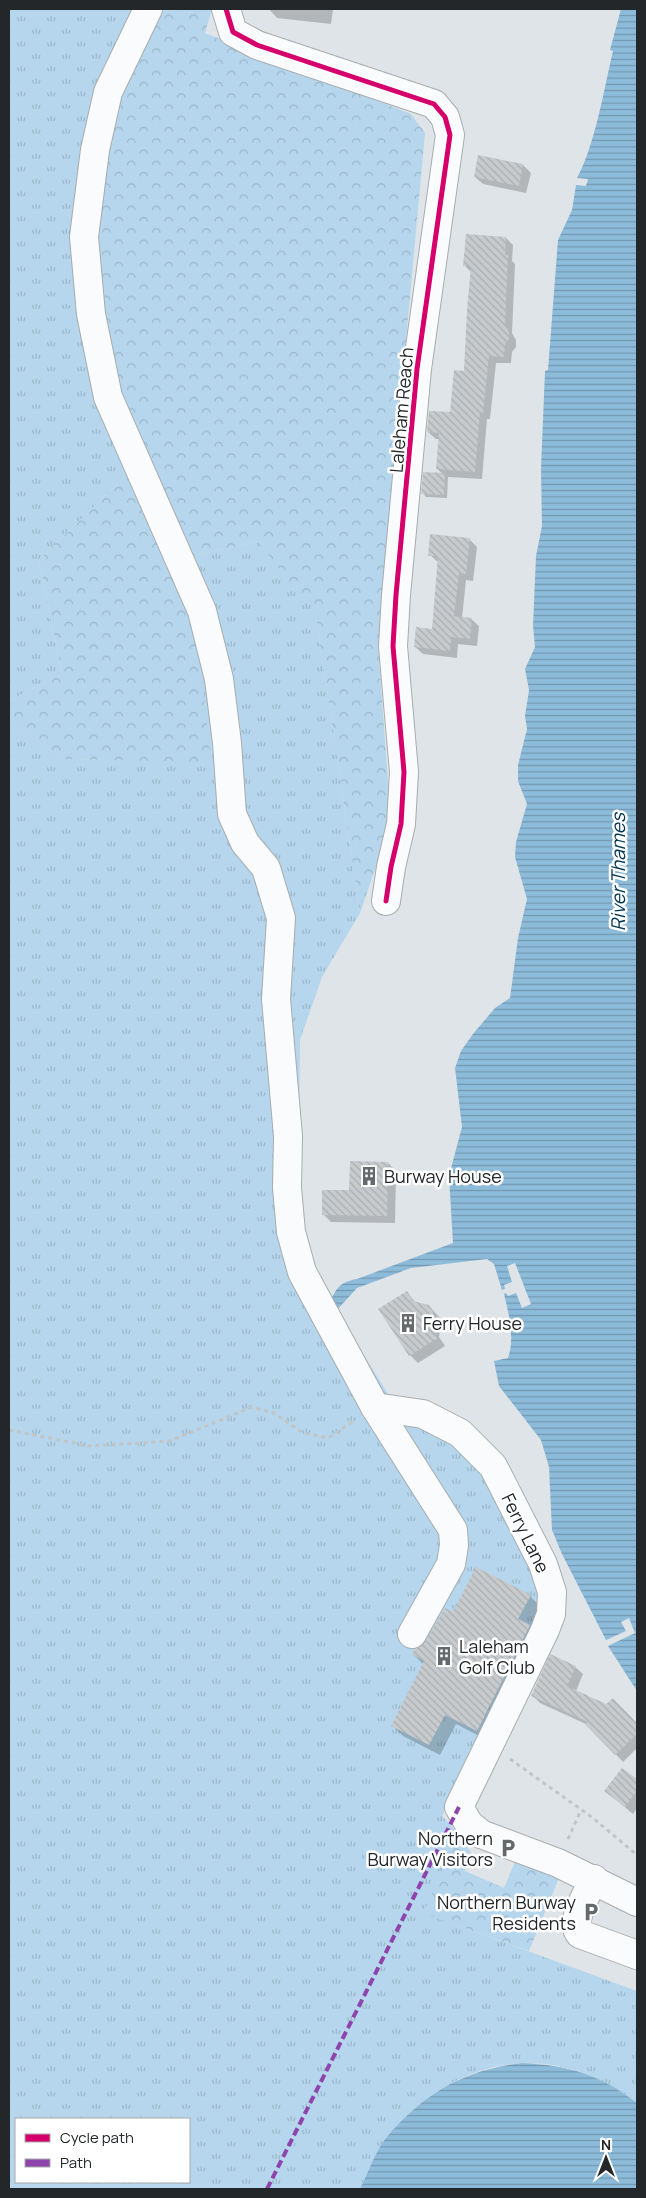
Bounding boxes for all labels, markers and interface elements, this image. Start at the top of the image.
street label: Laleham Reach [384,346,418,474]
water label: River Thames [605,811,631,931]
place label: Burway House [384,1164,502,1188]
building icon: Burway House [358,1165,380,1187]
place label: Ferry House [423,1311,522,1335]
building icon: Ferry House [397,1312,419,1334]
street label: Ferry Lane [496,1489,556,1577]
place label: Laleham Golf Club [459,1634,535,1679]
building icon: Laleham Golf Club [433,1645,455,1667]
place label: Northern Burway Visitors [368,1826,493,1871]
parking icon: Northern Burway Visitors [497,1837,519,1859]
place label: Northern Burway Residents [437,1890,577,1935]
parking icon: Northern Burway Residents [580,1901,602,1923]
legend [15,2118,190,2183]
text: Cycle path [60,2127,134,2148]
north arrow [581,2133,631,2183]
text: N [601,2135,611,2154]
text: Path [60,2152,92,2173]

